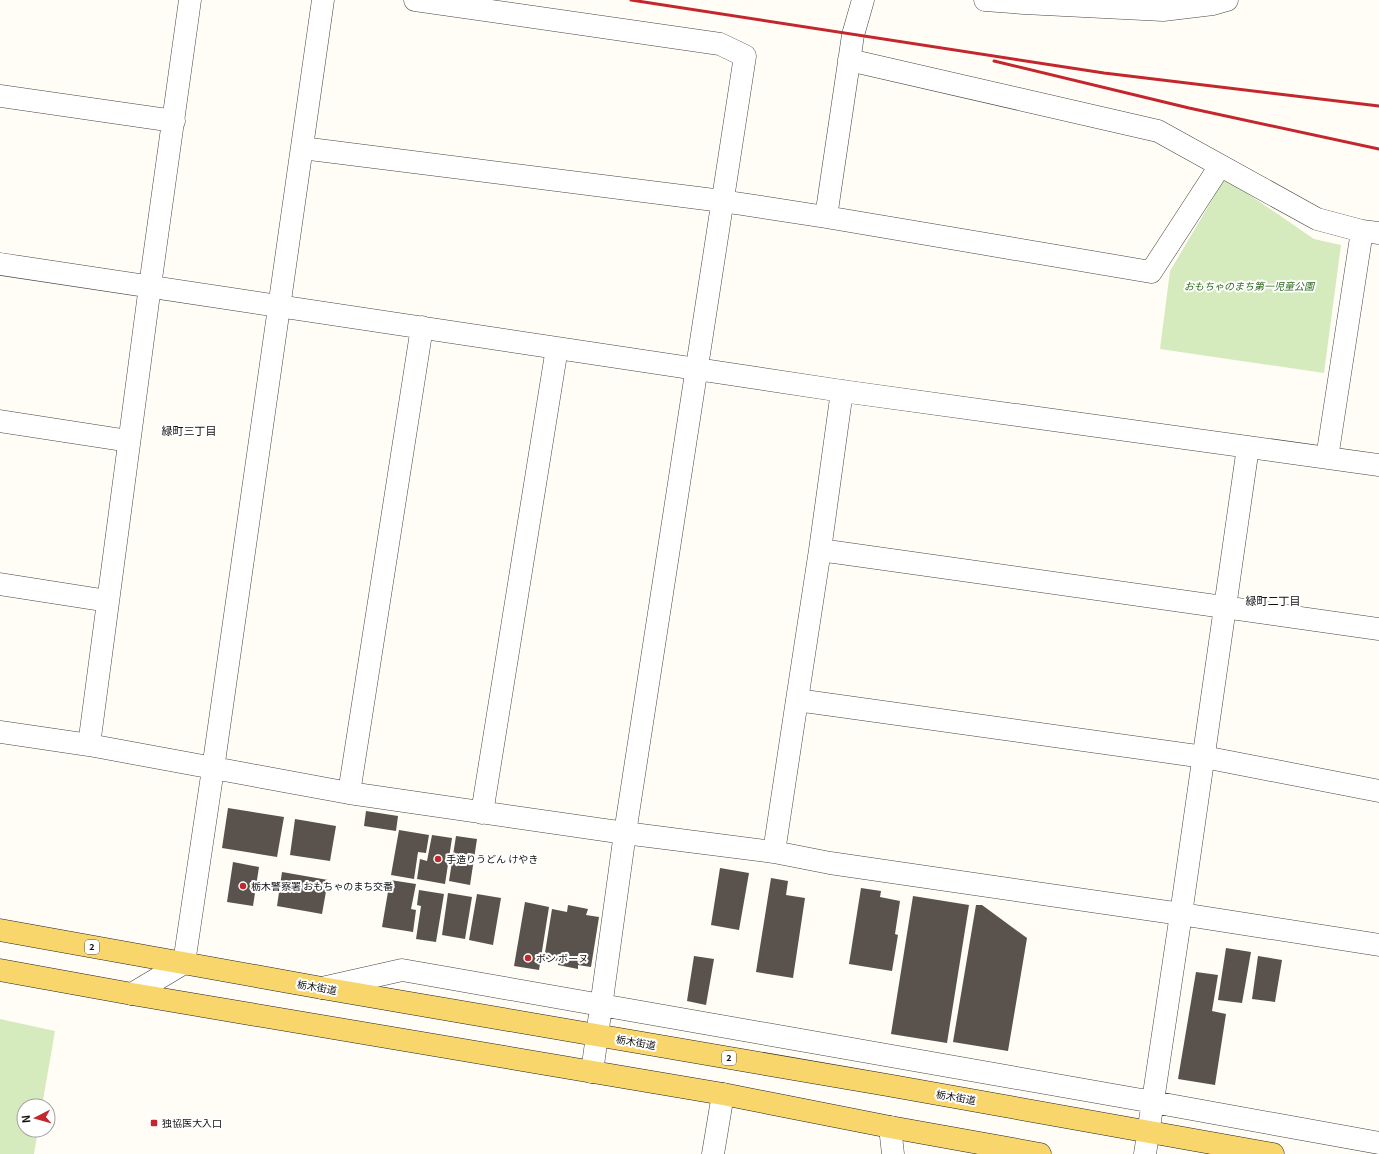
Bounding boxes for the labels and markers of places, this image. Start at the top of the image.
place label: 手造りうどん けやき [446,851,538,866]
marker: 手造りうどん けやき [433,854,443,864]
place label: 栃木警察署 おもちゃのまち交番 [251,878,393,893]
marker: 栃木警察署 おもちゃのまち交番 [238,881,248,891]
place label: ボン ボーヌ [536,950,588,965]
marker: ボン ボーヌ [523,953,533,963]
place label: 独協医大入口 [162,1115,222,1130]
marker: 独協医大入口 [149,1118,159,1128]

